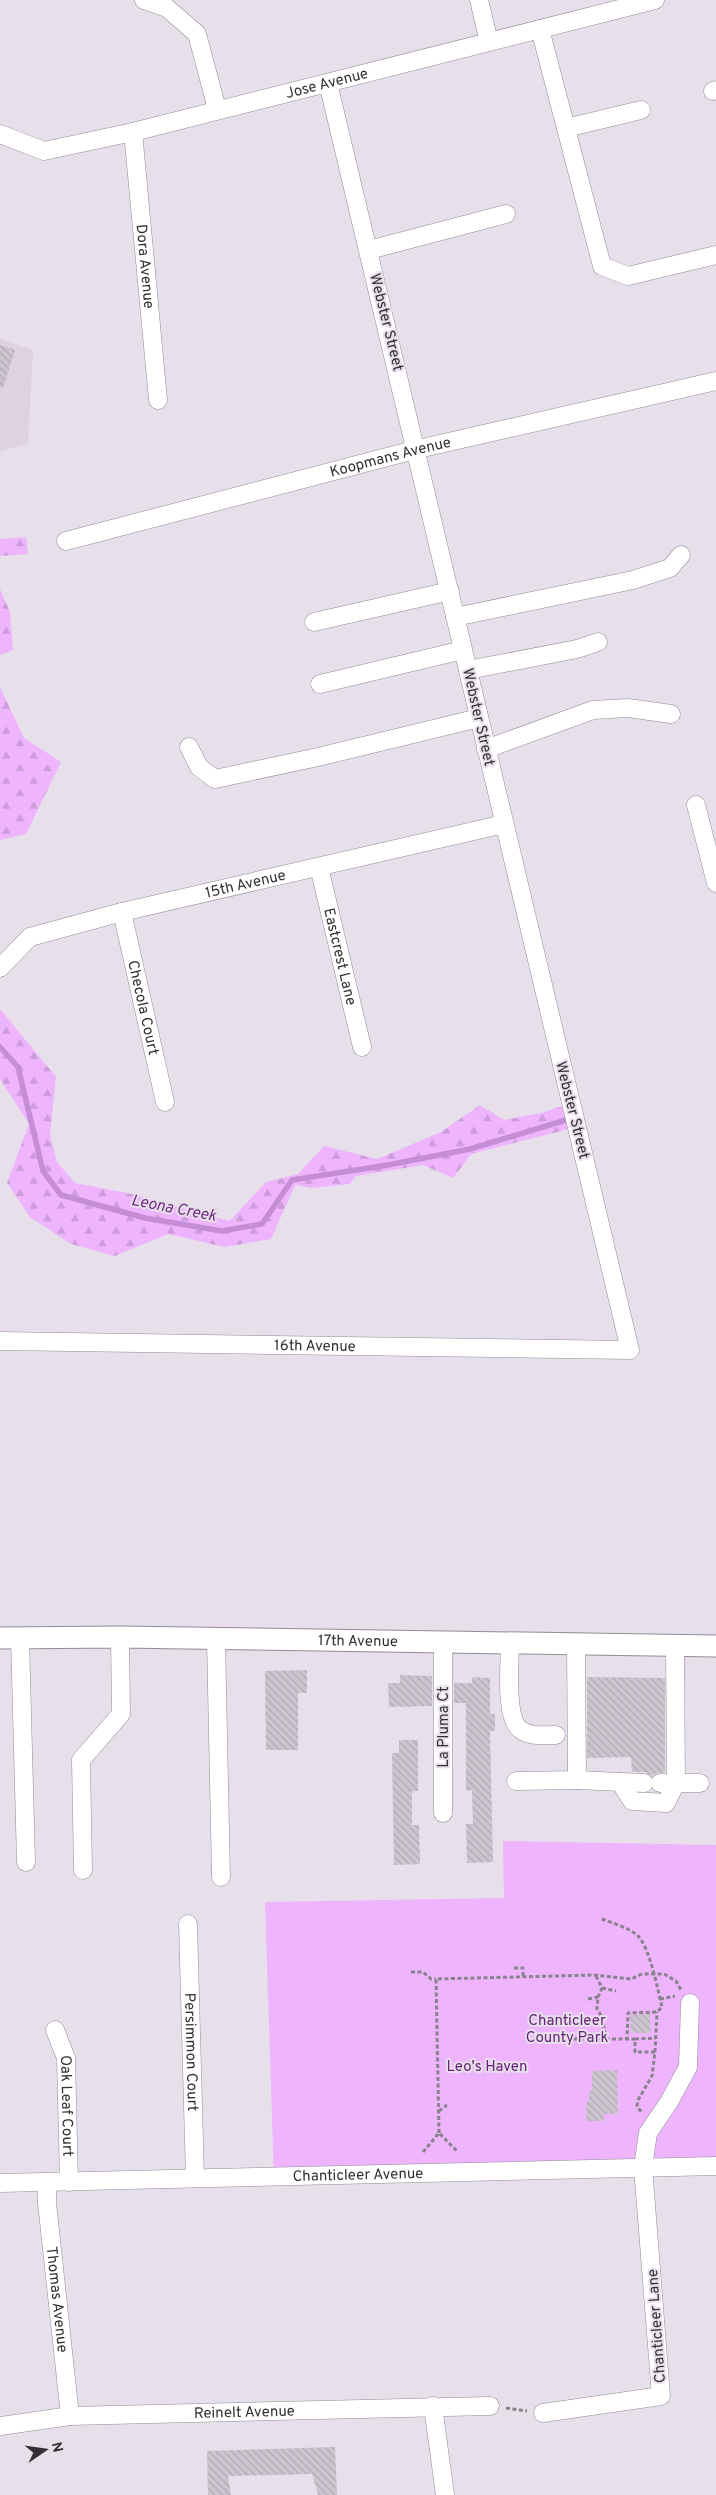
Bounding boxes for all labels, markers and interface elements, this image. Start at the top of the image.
street label: Jose Avenue [284,65,370,104]
street label: Dora Avenue [131,223,157,310]
street label: Webster Street [364,272,407,373]
street label: Koopmans Avenue [328,434,453,483]
street label: Webster Street [457,667,498,768]
street label: 15th Avenue [204,867,288,904]
street label: Eastcrest Lane [318,906,360,1007]
street label: Checola Court [122,959,162,1057]
street label: Webster Street [550,1060,593,1161]
water label: Leona Creek [129,1191,219,1227]
street label: 16th Avenue [274,1337,356,1357]
street label: 17th Avenue [318,1632,398,1652]
street label: La Pluma Ct [435,1686,454,1768]
street label: Persimmon Court [179,1992,201,2112]
park label: Chanticleer County Park [526,2012,608,2048]
street label: Oak Leaf Court [55,2055,76,2157]
park label: Leo's Haven [446,2058,528,2077]
street label: Chanticleer Avenue [292,2165,424,2187]
street label: Thomas Avenue [41,2246,71,2354]
street label: Chanticleer Lane [644,2268,671,2384]
street label: Reinelt Avenue [194,2403,295,2424]
north arrow [20,2425,70,2475]
text: N [47,2441,66,2454]

